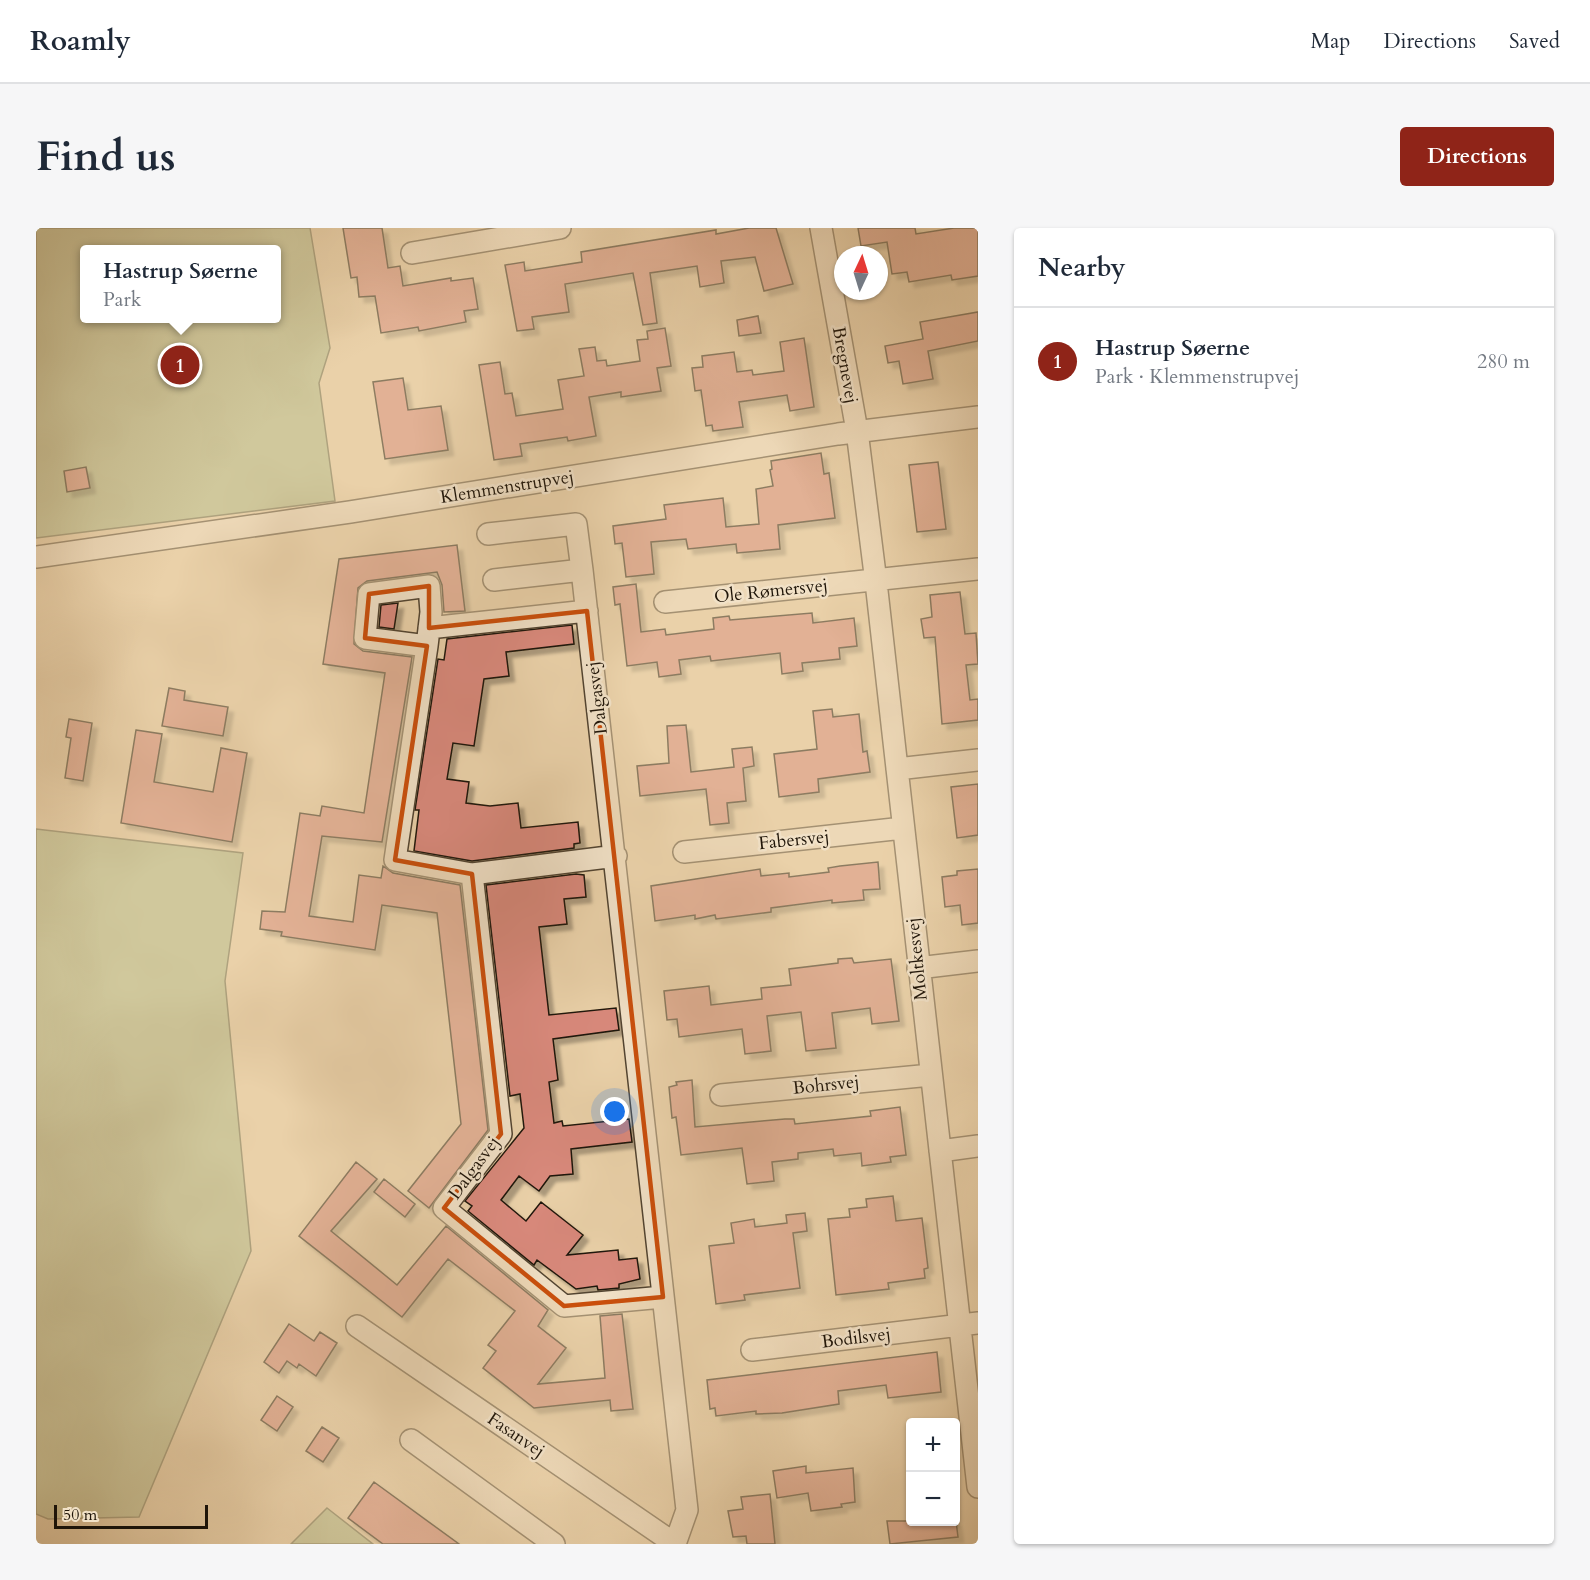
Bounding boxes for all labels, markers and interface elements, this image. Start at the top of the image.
text: Roamly [30,22,131,60]
text: Map [1310,27,1350,56]
text: Directions [1383,27,1476,56]
text: Saved [1509,27,1560,56]
button: Directions [1400,127,1554,186]
text: Find us [36,128,176,185]
popup [80,245,281,323]
north arrow [834,246,888,300]
text: Nearby [1038,250,1126,285]
text: Hastrup Søerne [103,256,258,286]
text: Park [103,286,141,313]
street label: Bregnevej [826,325,864,405]
text: Hastrup Søerne [1095,333,1250,363]
pin: 1 [160,342,200,388]
text: 1 [1052,348,1063,375]
text: 280 m [1477,348,1530,375]
text: Park · Klemmenstrupvej [1095,363,1299,390]
street label: Klemmenstrupvej [438,464,576,510]
street label: Ole Rømersvej [713,573,829,609]
street label: Dalgasvej [580,660,614,736]
street label: Fabersvej [757,824,831,856]
street label: Moltkesvej [900,916,934,1002]
street label: Bohrsvej [791,1069,861,1101]
your location [600,1097,629,1126]
street label: Dalgasvej [442,1131,506,1205]
street label: Bodilsvej [820,1321,892,1355]
street label: Fasanvej [482,1407,550,1463]
map controls [906,1418,960,1526]
button: + [906,1418,960,1472]
button: − [906,1472,960,1526]
scale bar [54,1502,208,1530]
text: 50 m [63,1504,97,1526]

